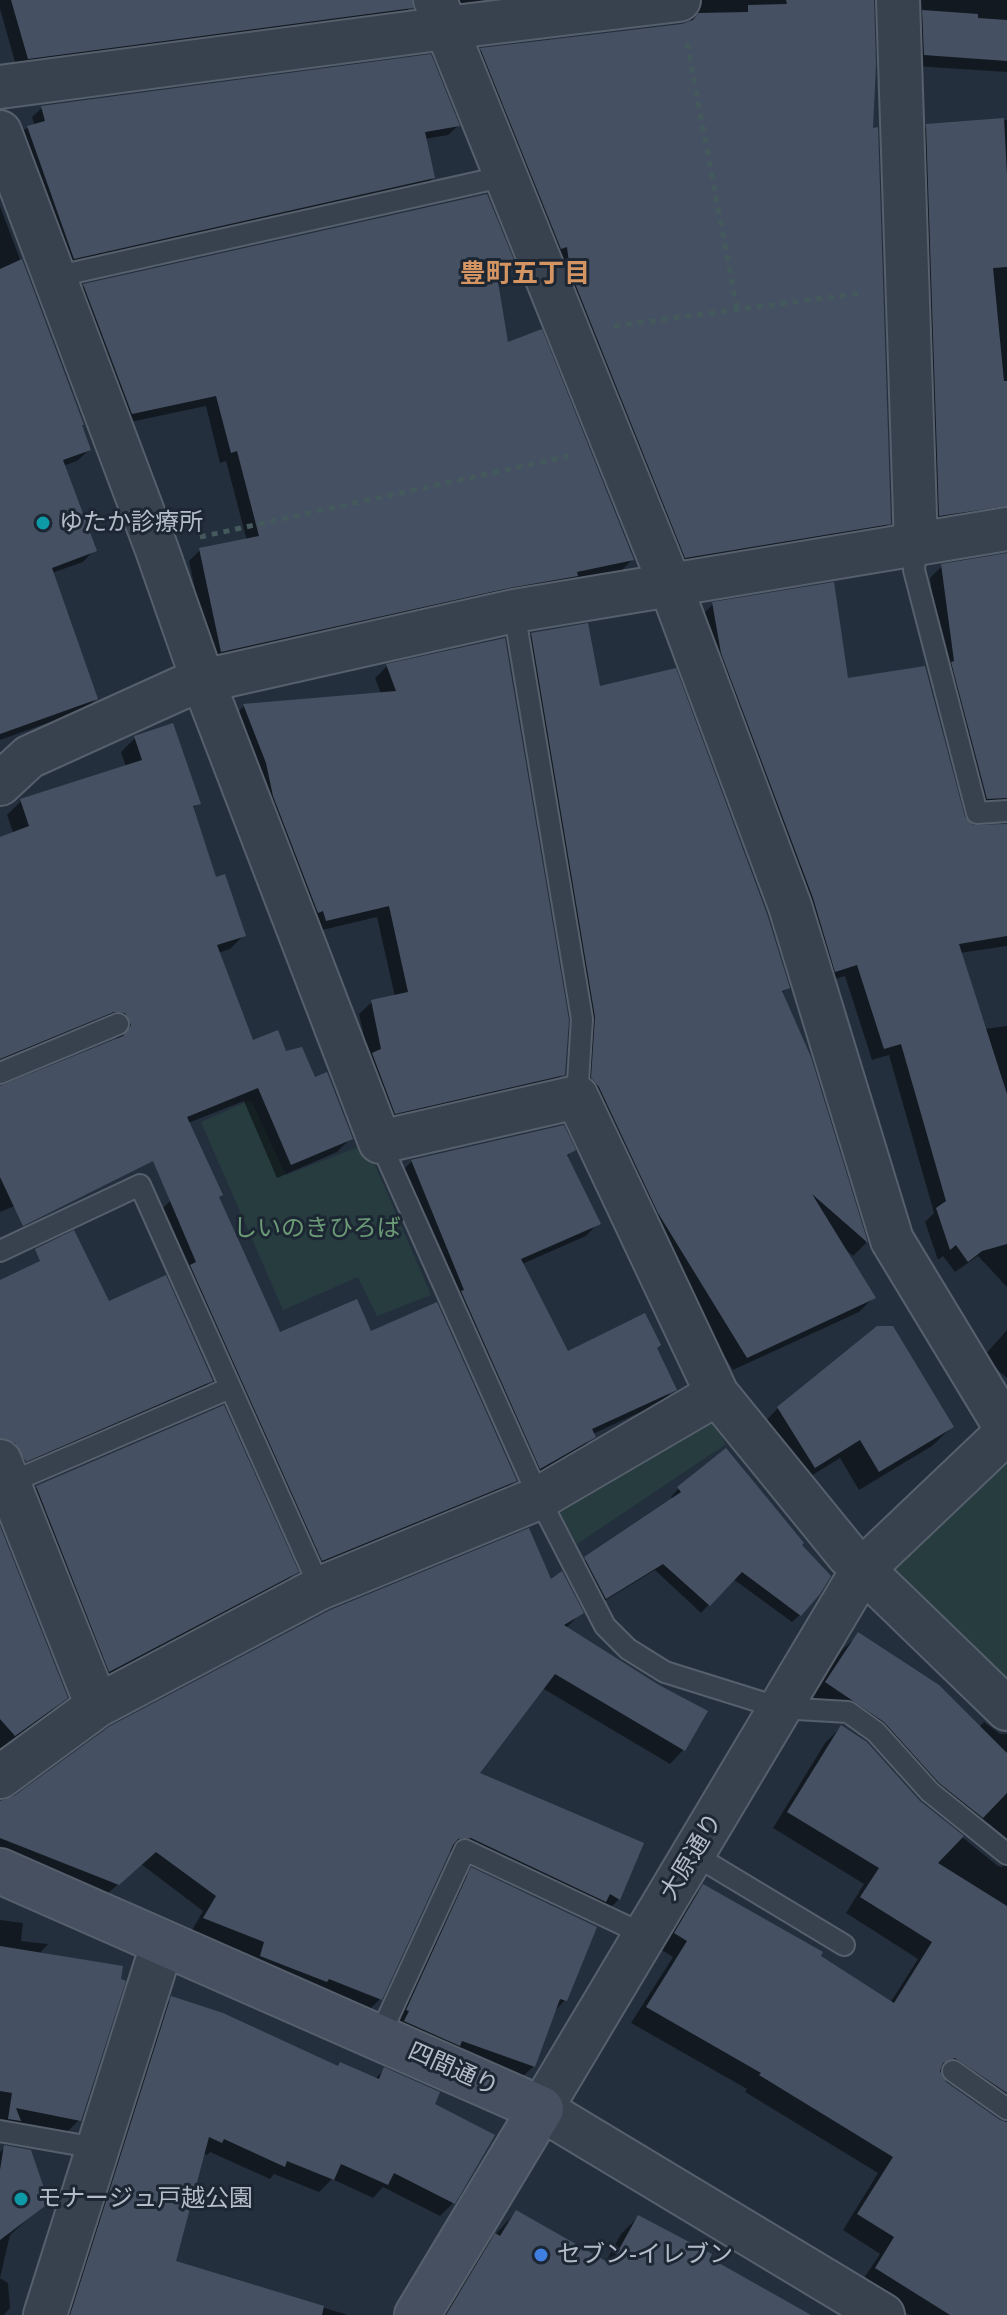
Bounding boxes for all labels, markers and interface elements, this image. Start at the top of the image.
district label: 豊町五丁目 [460,259,590,291]
place label: ゆたか診療所 [59,509,203,537]
marker: ゆたか診療所 [34,514,52,532]
park label: しいのきひろば [233,1215,401,1243]
street label: 大原通り [655,1808,729,1906]
street label: 四間通り [403,2037,503,2103]
place label: モナージュ戸越公園 [37,2185,253,2213]
marker: モナージュ戸越公園 [12,2190,30,2208]
place label: セブン-イレブン [557,2241,733,2269]
marker: セブン-イレブン [532,2246,550,2264]

